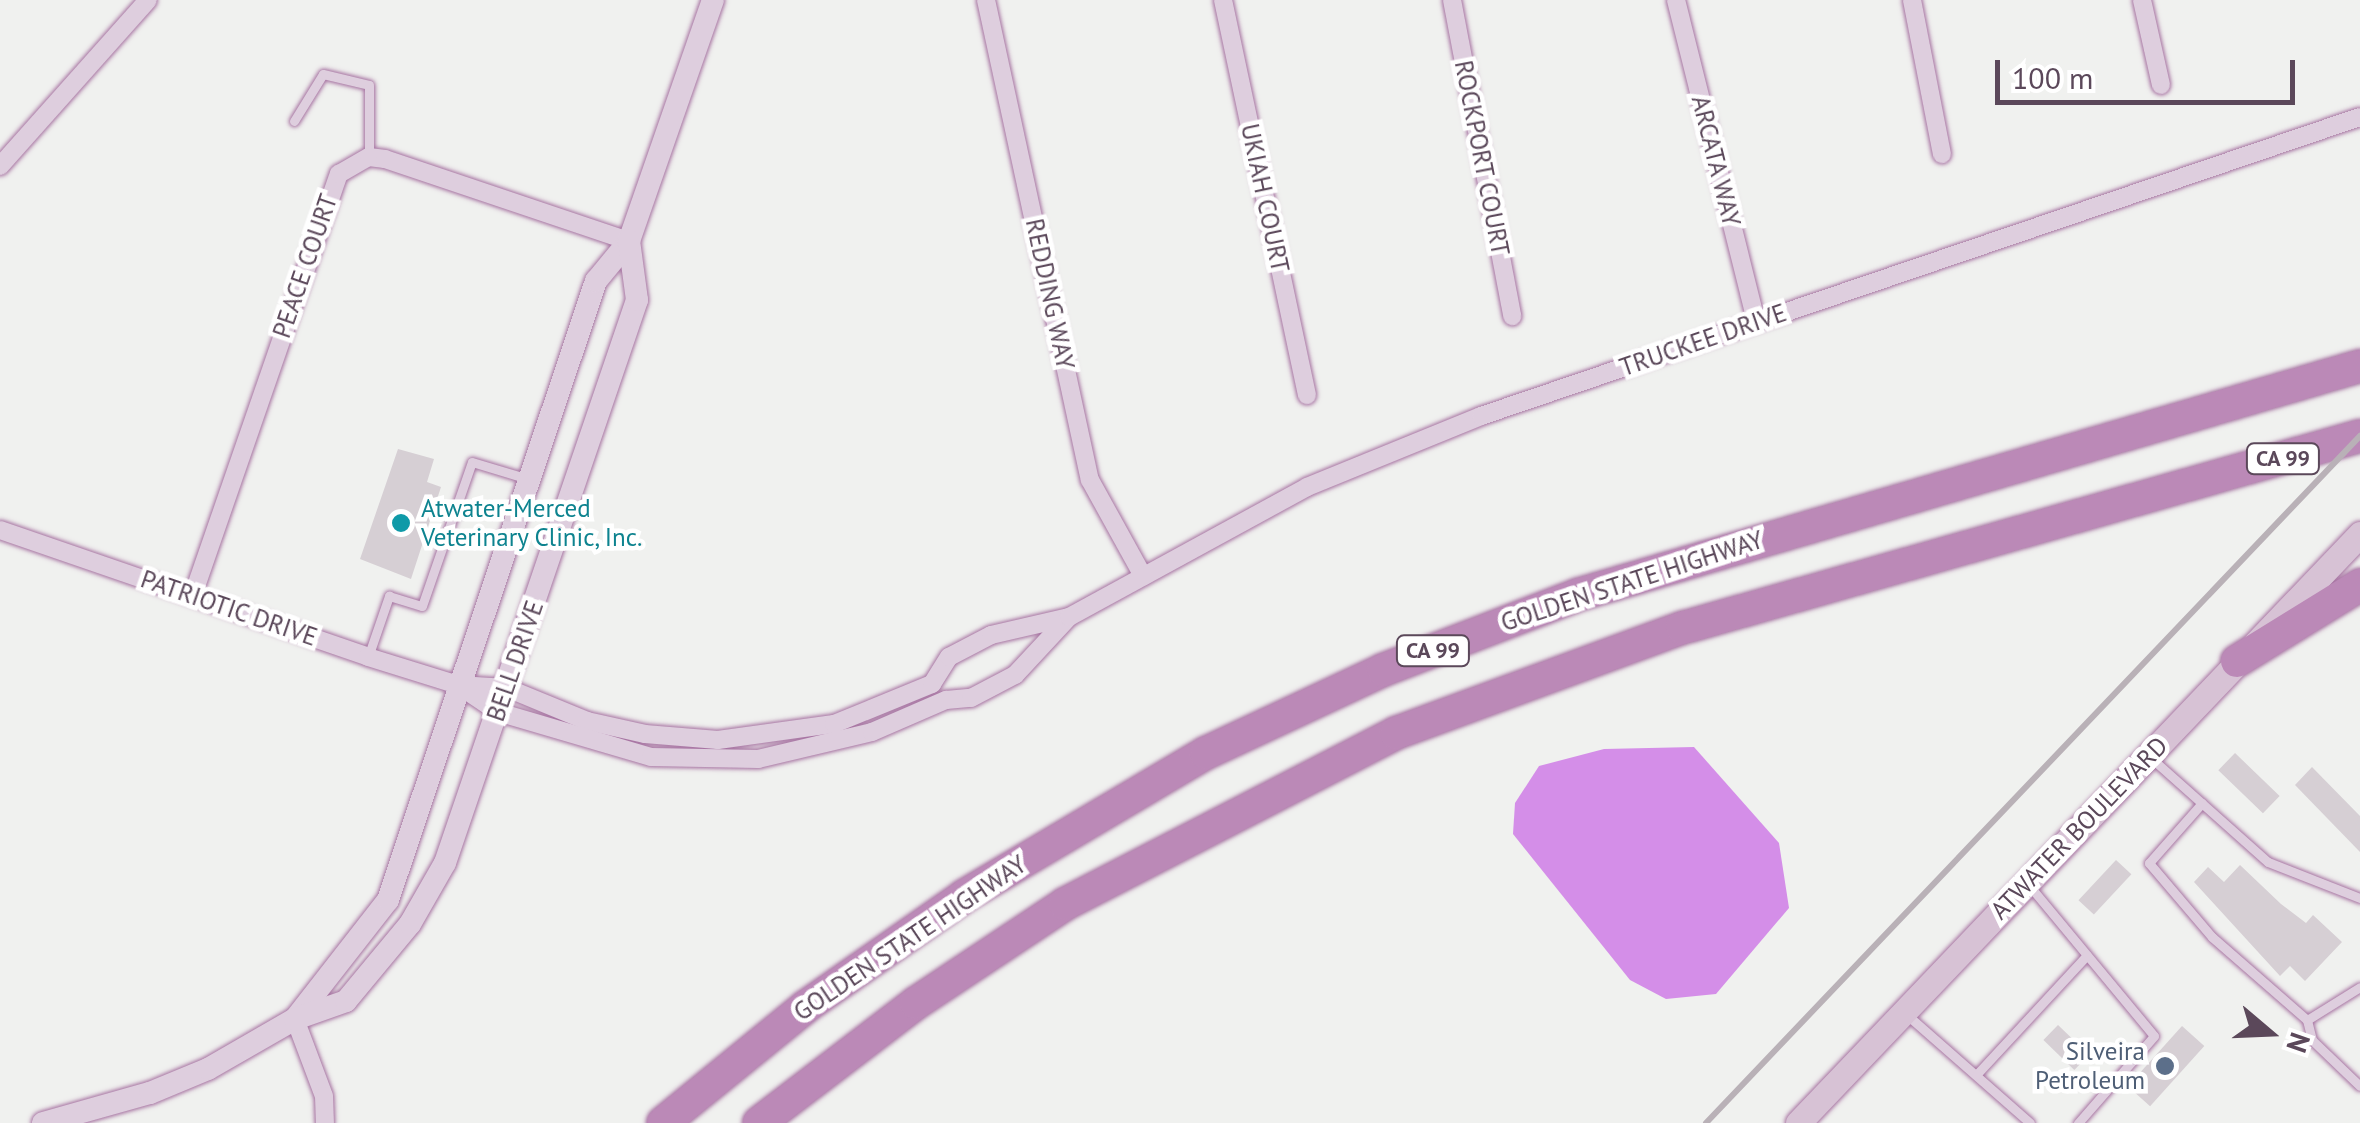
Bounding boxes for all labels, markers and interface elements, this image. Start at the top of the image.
scale bar [2000,40,2300,102]
street label: ROCKPORT COURT [1448,57,1516,259]
text: 100 m [2012,58,2093,97]
street label: ARCATA WAY [1685,92,1747,230]
street label: UKIAH COURT [1235,121,1295,275]
street label: PEACE COURT [266,190,344,342]
street label: REDDING WAY [1019,216,1081,372]
street label: TRUCKEE DRIVE [1616,297,1790,383]
road number: CA 99 [2243,442,2323,476]
place label: Atwater-Merced Veterinary Clinic, Inc. [421,494,645,553]
marker: Atwater-Merced Veterinary Clinic, Inc. [390,512,412,534]
street label: GOLDEN STATE HIGHWAY [1497,524,1767,638]
street label: PATRIOTIC DRIVE [136,564,322,652]
street label: BELL DRIVE [480,596,550,726]
road number: CA 99 [1393,634,1473,668]
street label: ATWATER BOULEVARD [1984,731,2174,925]
street label: GOLDEN STATE HIGHWAY [788,849,1032,1027]
north arrow [2220,983,2320,1083]
text: N [2278,1028,2319,1058]
place label: Silveira Petroleum [2035,1037,2145,1096]
marker: Silveira Petroleum [2154,1055,2176,1077]

